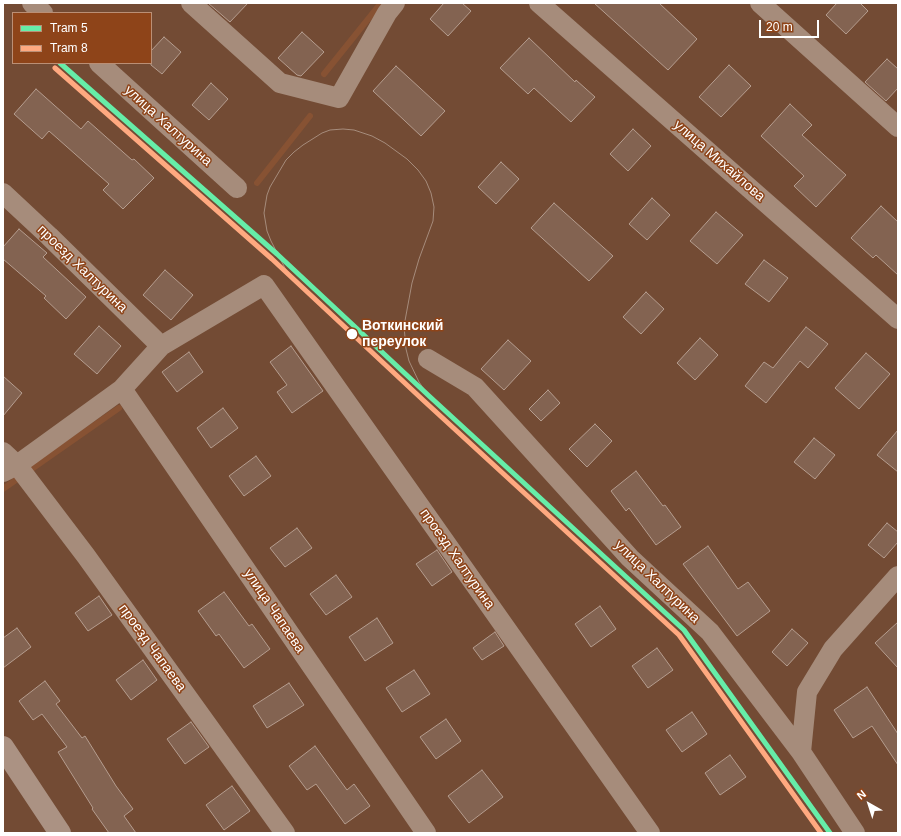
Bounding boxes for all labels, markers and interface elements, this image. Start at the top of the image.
legend [12,12,152,64]
scale bar [761,12,821,38]
text: 20 m [766,20,793,34]
text: Tram 5 [50,21,88,35]
text: Tram 8 [50,41,88,55]
street label: улица Халтурина [121,82,215,170]
street label: улица Михайлова [670,117,768,205]
street label: проезд Халтурина [33,222,131,316]
place label: Воткинский переулок [362,318,443,350]
marker: Воткинский переулок [345,327,359,341]
street label: проезд Халтурина [416,506,498,612]
street label: улица Халтурина [611,537,703,627]
street label: улица Чапаева [240,566,308,656]
street label: проезд Чапаева [115,601,189,695]
north arrow [849,784,889,824]
text: N [855,788,868,802]

